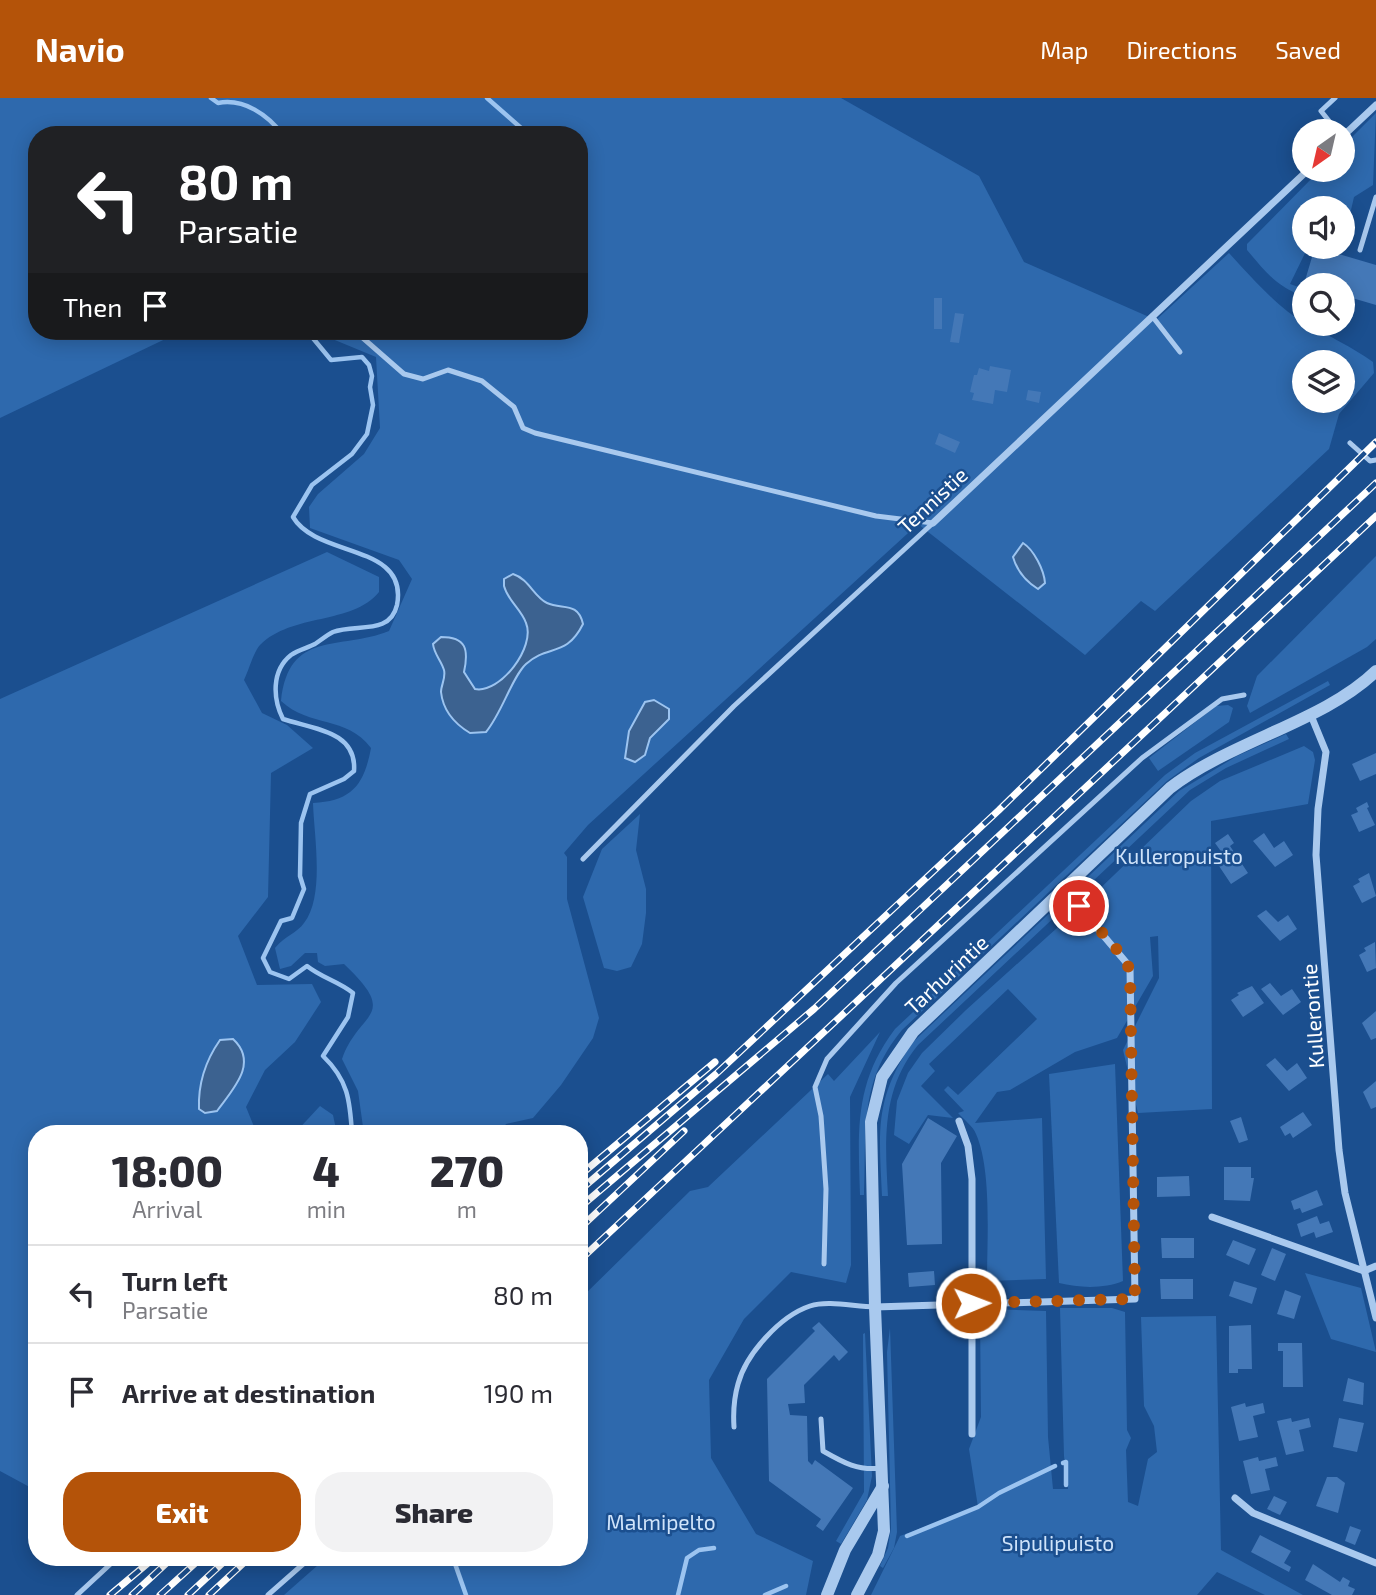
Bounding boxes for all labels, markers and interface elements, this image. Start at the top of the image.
text: Navio [35,29,125,69]
text: Map [1040,35,1088,64]
text: Directions [1126,35,1237,64]
text: Saved [1275,35,1341,64]
north arrow [1292,119,1354,182]
map controls [1292,119,1355,413]
text: 80 m [178,151,293,210]
icon: left [63,154,154,245]
button: sound [1292,196,1355,259]
text: Parsatie [178,211,298,249]
button: search [1292,273,1355,336]
icon: arrive [136,287,174,325]
text: Then [63,291,122,322]
button: layers [1292,350,1355,413]
street label: Tennistie [892,462,972,538]
park label: Kulleropuisto [1115,843,1243,868]
pin [1049,876,1109,936]
icon: arrive [1060,887,1098,925]
street label: Tarhurintie [899,929,993,1019]
street label: Kullerontie [1296,963,1328,1069]
text: 18:00 [112,1145,223,1195]
text: 4 [313,1145,340,1195]
text: 270 [430,1145,504,1195]
text: Arrival [132,1195,202,1223]
text: min [307,1195,346,1223]
text: m [457,1195,477,1223]
text: Turn left [122,1265,228,1296]
position arrow [934,1266,1008,1340]
icon: left [63,1275,101,1313]
text: 80 m [493,1279,553,1310]
text: Parsatie [122,1296,208,1324]
icon: arrive [63,1373,101,1411]
text: Arrive at destination [122,1377,375,1408]
text: 190 m [484,1377,553,1408]
button: Exit [63,1472,301,1552]
button: Share [315,1472,553,1552]
park label: Malmipelto [606,1509,716,1534]
park label: Sipulipuisto [1002,1530,1114,1555]

